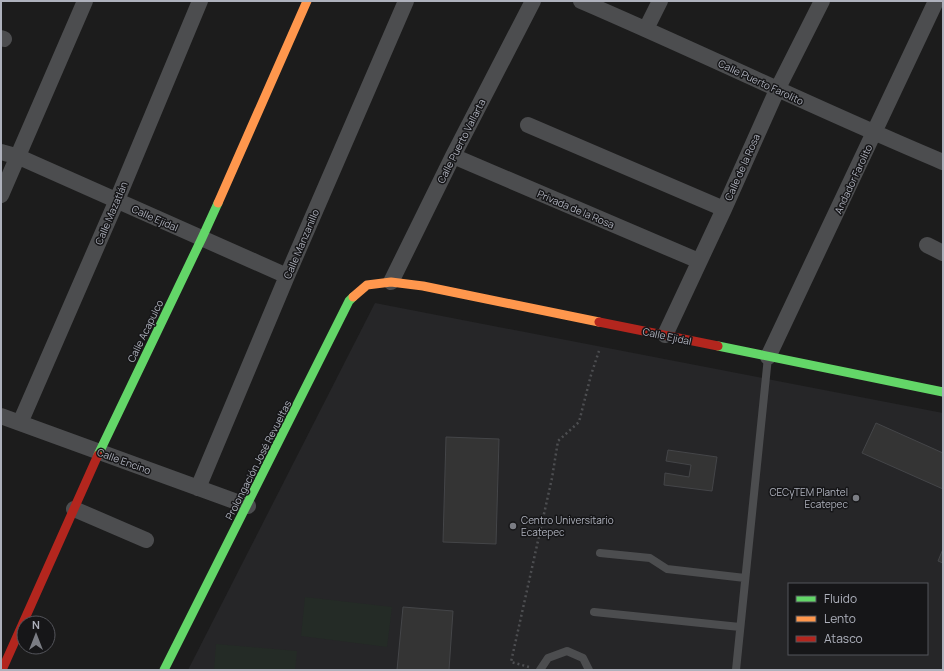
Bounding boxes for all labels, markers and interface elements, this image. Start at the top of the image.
street label: Calle Puerto Farolito [716,56,806,108]
street label: Calle Puerto Vallarta [434,96,488,186]
street label: Calle de la Rosa [721,131,763,203]
street label: Andador Farolito [831,142,875,216]
street label: Calle Mazatlán [91,179,131,247]
street label: Privada de la Rosa [535,186,617,232]
street label: Calle Ejidal [129,202,181,234]
street label: Calle Manzanillo [280,207,322,281]
street label: Calle Acapulco [124,297,166,365]
street label: Calle Ejidal [641,324,693,348]
street label: Prolongación José Revueltas [222,398,294,522]
street label: Calle Encino [95,445,153,477]
place label: CECyTEM Plantel Ecatepec [769,485,848,511]
marker: CECyTEM Plantel Ecatepec [851,493,861,503]
place label: Centro Universitario Ecatepec [521,513,614,539]
marker: Centro Universitario Ecatepec [508,521,518,531]
legend [788,583,928,655]
text: Fluido [824,590,857,607]
text: Lento [824,610,856,627]
north arrow [16,615,56,655]
text: N [32,617,40,632]
text: Atasco [824,630,863,647]

